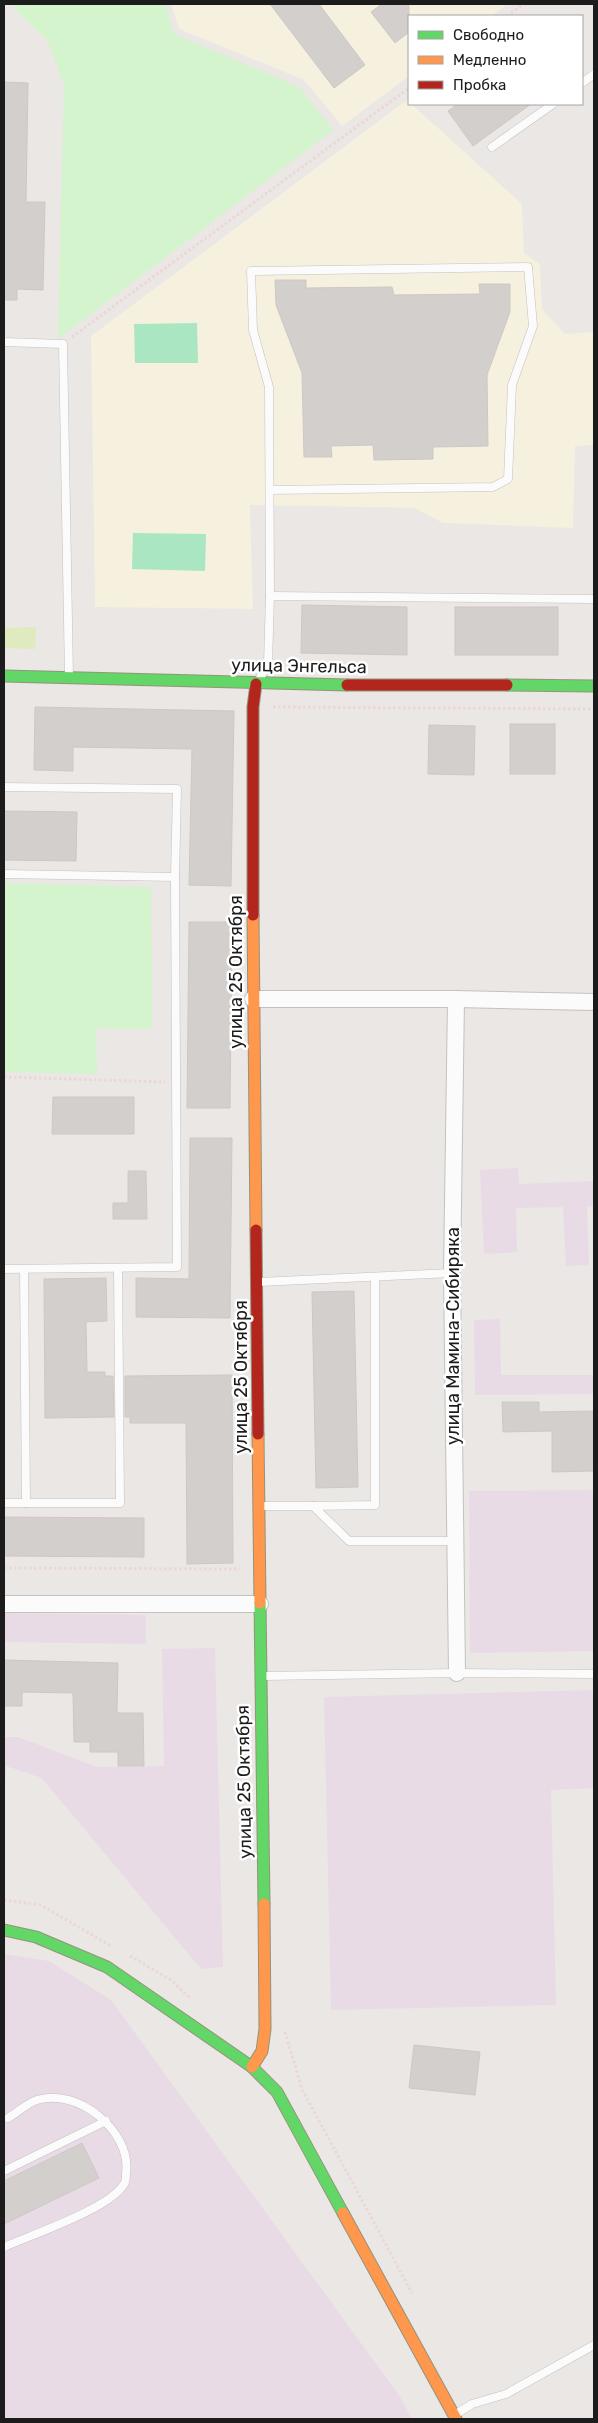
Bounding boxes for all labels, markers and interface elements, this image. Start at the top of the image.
legend [408,15,583,105]
text: Свободно [453,26,524,44]
text: Медленно [453,51,526,69]
text: Пробка [453,76,506,94]
street label: улица Энгельса [231,654,367,678]
street label: улица 25 Октября [225,895,247,1049]
street label: улица Мамина-Сибиряка [442,1227,464,1445]
street label: улица 25 Октября [230,1300,252,1454]
street label: улица 25 Октября [232,1705,256,1859]

